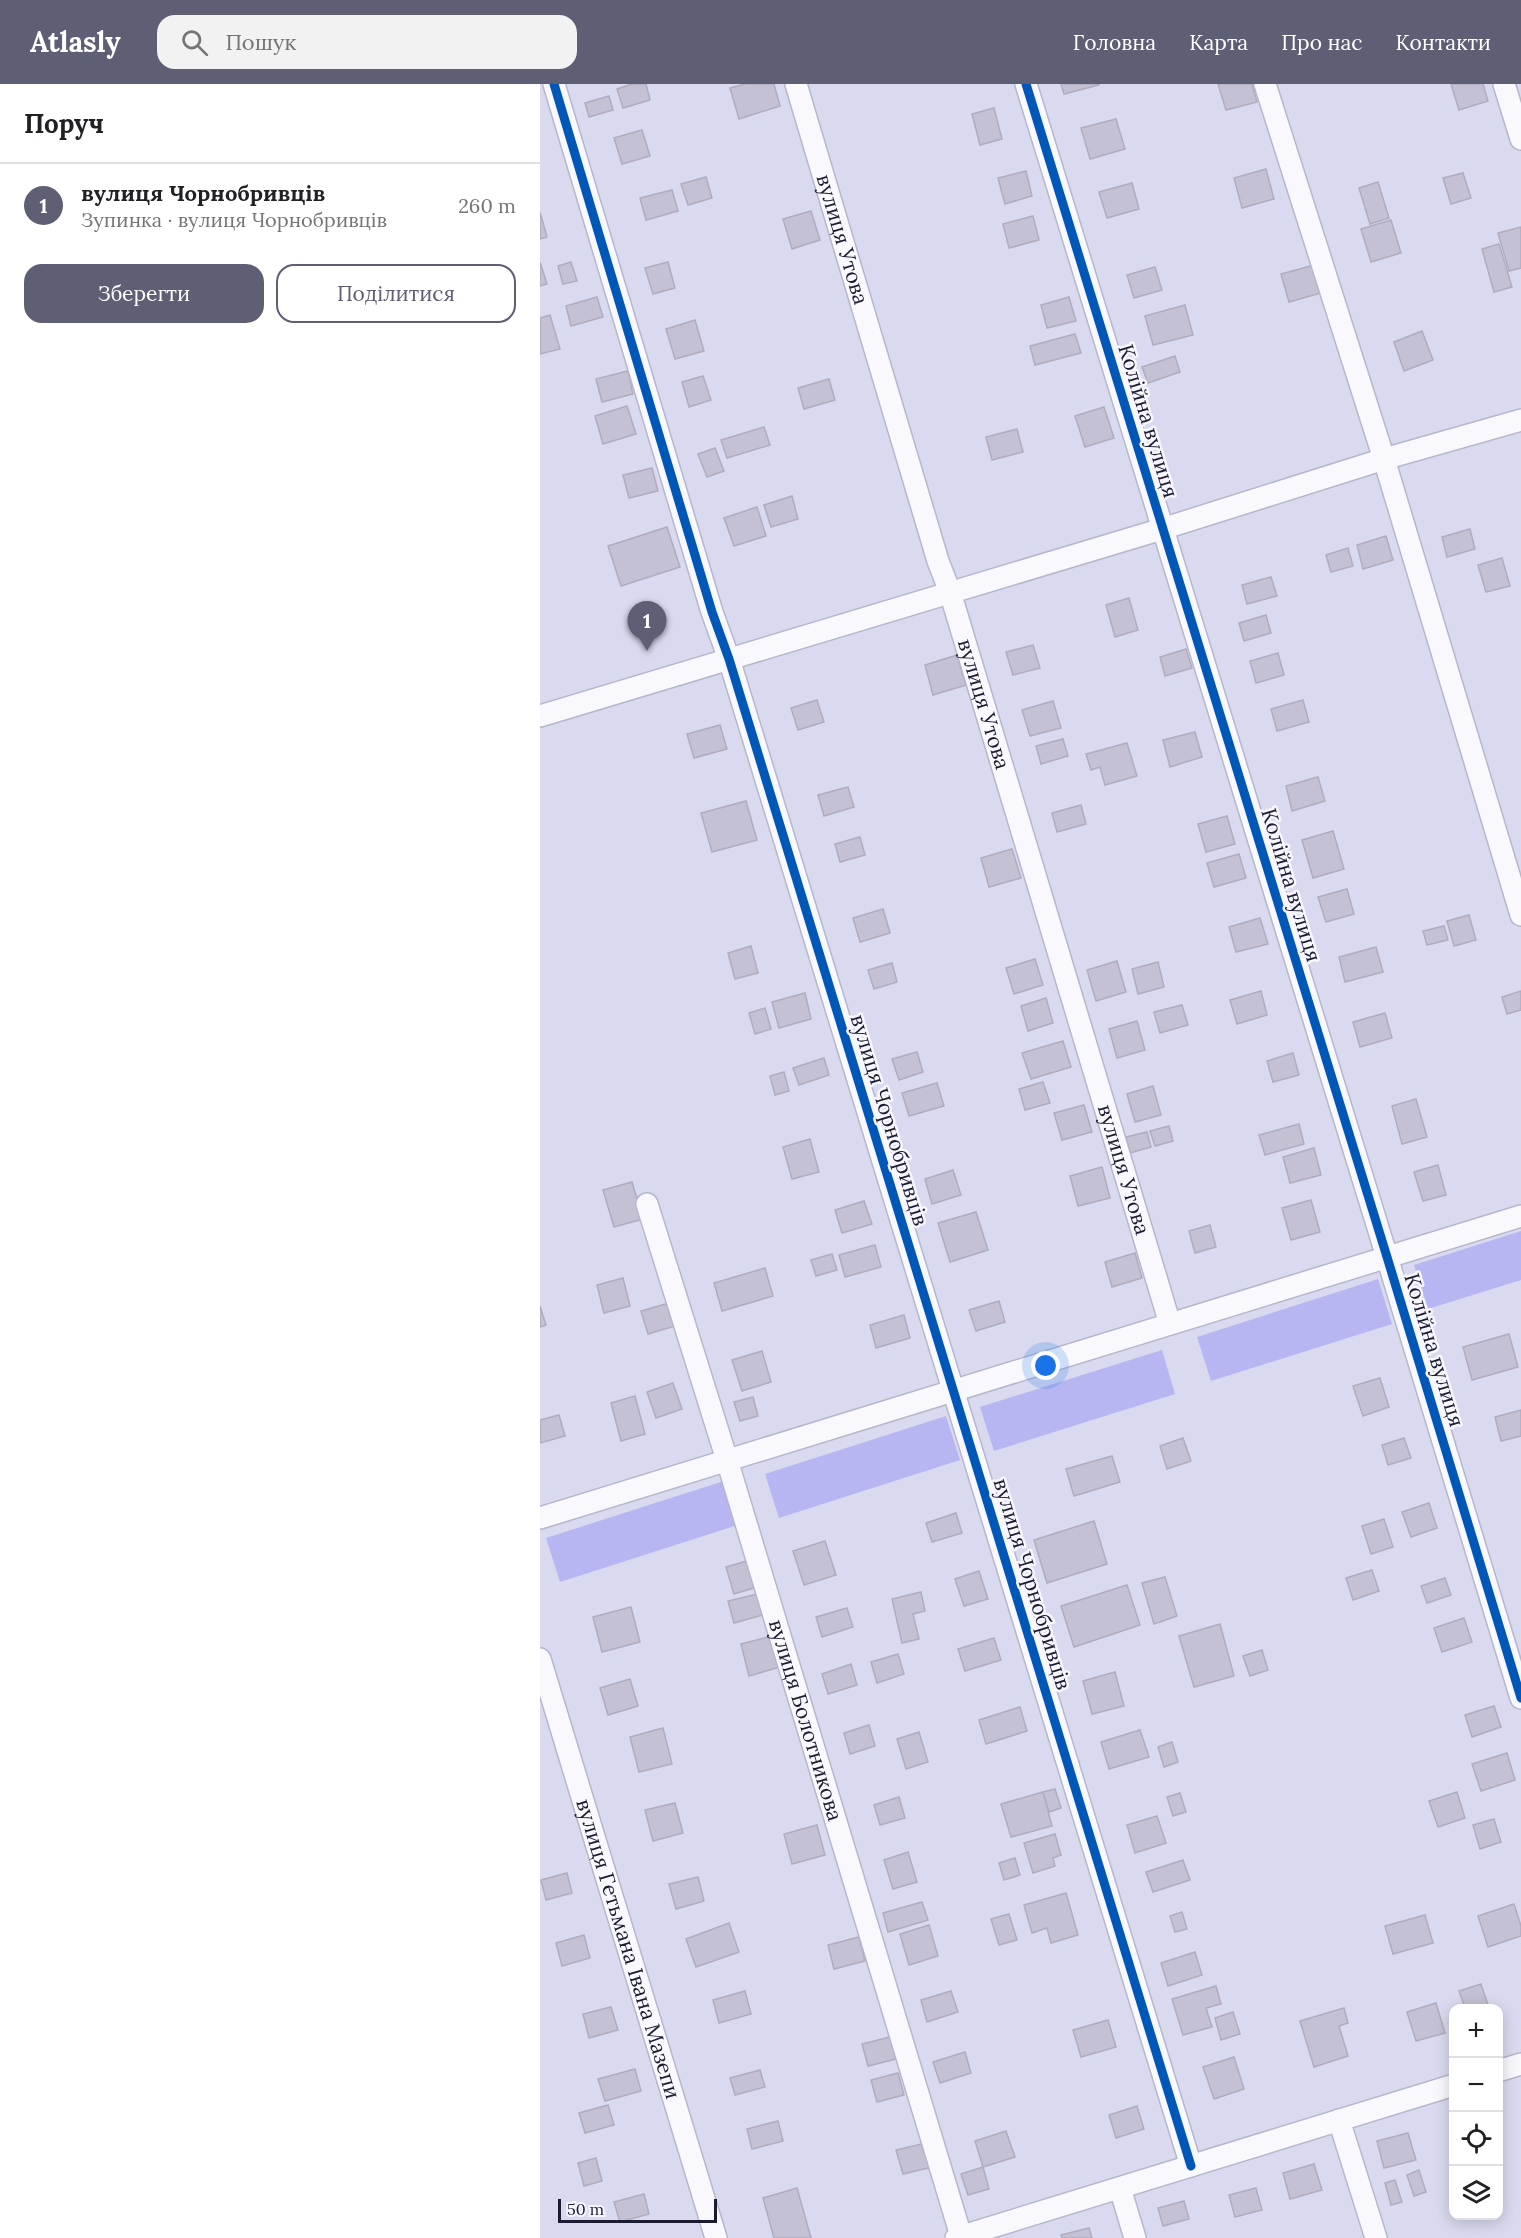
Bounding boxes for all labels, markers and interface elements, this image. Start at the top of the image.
search box [157,15,577,69]
text: Atlasly [30,24,121,60]
icon: search [178,26,211,59]
text: Пошук [226,28,296,56]
text: Головна [1073,29,1156,56]
text: Карта [1189,29,1248,56]
text: Про нас [1281,29,1363,56]
text: Контакти [1396,29,1491,56]
text: Поруч [24,107,104,140]
street label: вулиця Утова [811,171,875,308]
text: вулиця Чорнобривців [81,179,325,207]
text: 1 [39,193,48,218]
text: 260 m [458,193,516,218]
text: Зупинка · вулиця Чорнобривців [81,207,387,232]
button: Зберегти [24,264,264,323]
button: Поділитися [276,264,516,323]
street label: Колійна вулиця [1112,341,1185,501]
pin: 1 [628,602,666,651]
street label: вулиця Утова [952,636,1017,773]
street label: Колійна вулиця [1255,805,1328,965]
street label: вулиця Чорнобривців [844,1011,935,1229]
street label: вулиця Утова [1092,1101,1156,1238]
street label: Колійна вулиця [1398,1270,1471,1430]
your location [1031,1351,1060,1380]
street label: вулиця Чорнобривців [987,1475,1078,1693]
street label: вулиця Болотникова [763,1616,849,1824]
street label: вулиця Гетьмана Івана Мазепи [570,1795,687,2102]
map controls [1449,2004,1503,2220]
button: + [1449,2004,1503,2058]
button: − [1449,2058,1503,2112]
button: locate [1449,2112,1503,2166]
button: layers [1449,2166,1503,2220]
scale bar [558,2196,717,2224]
text: 50 m [567,2199,604,2219]

